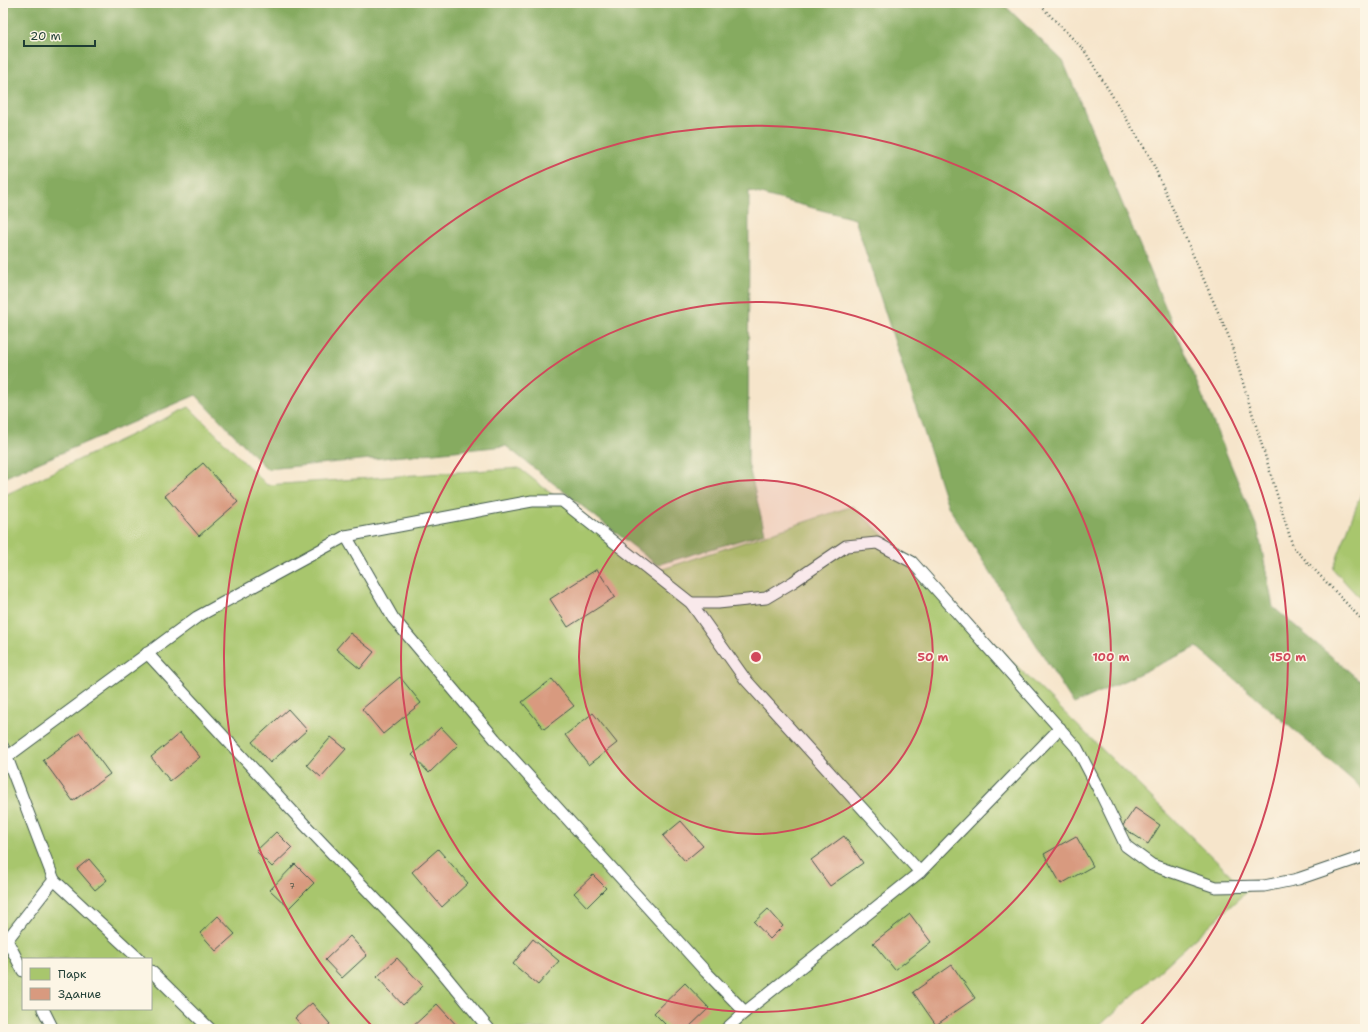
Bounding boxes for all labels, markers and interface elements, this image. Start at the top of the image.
scale bar [24,22,95,48]
text: 20 m [30,28,61,44]
text: 50 m [918,649,949,665]
text: 100 m [1093,649,1130,665]
text: 150 m [1270,649,1306,665]
centre of rings [749,650,763,664]
house number: 7 [289,881,295,892]
legend [22,958,152,1010]
text: Парк [58,966,87,982]
text: Здание [58,986,102,1002]

